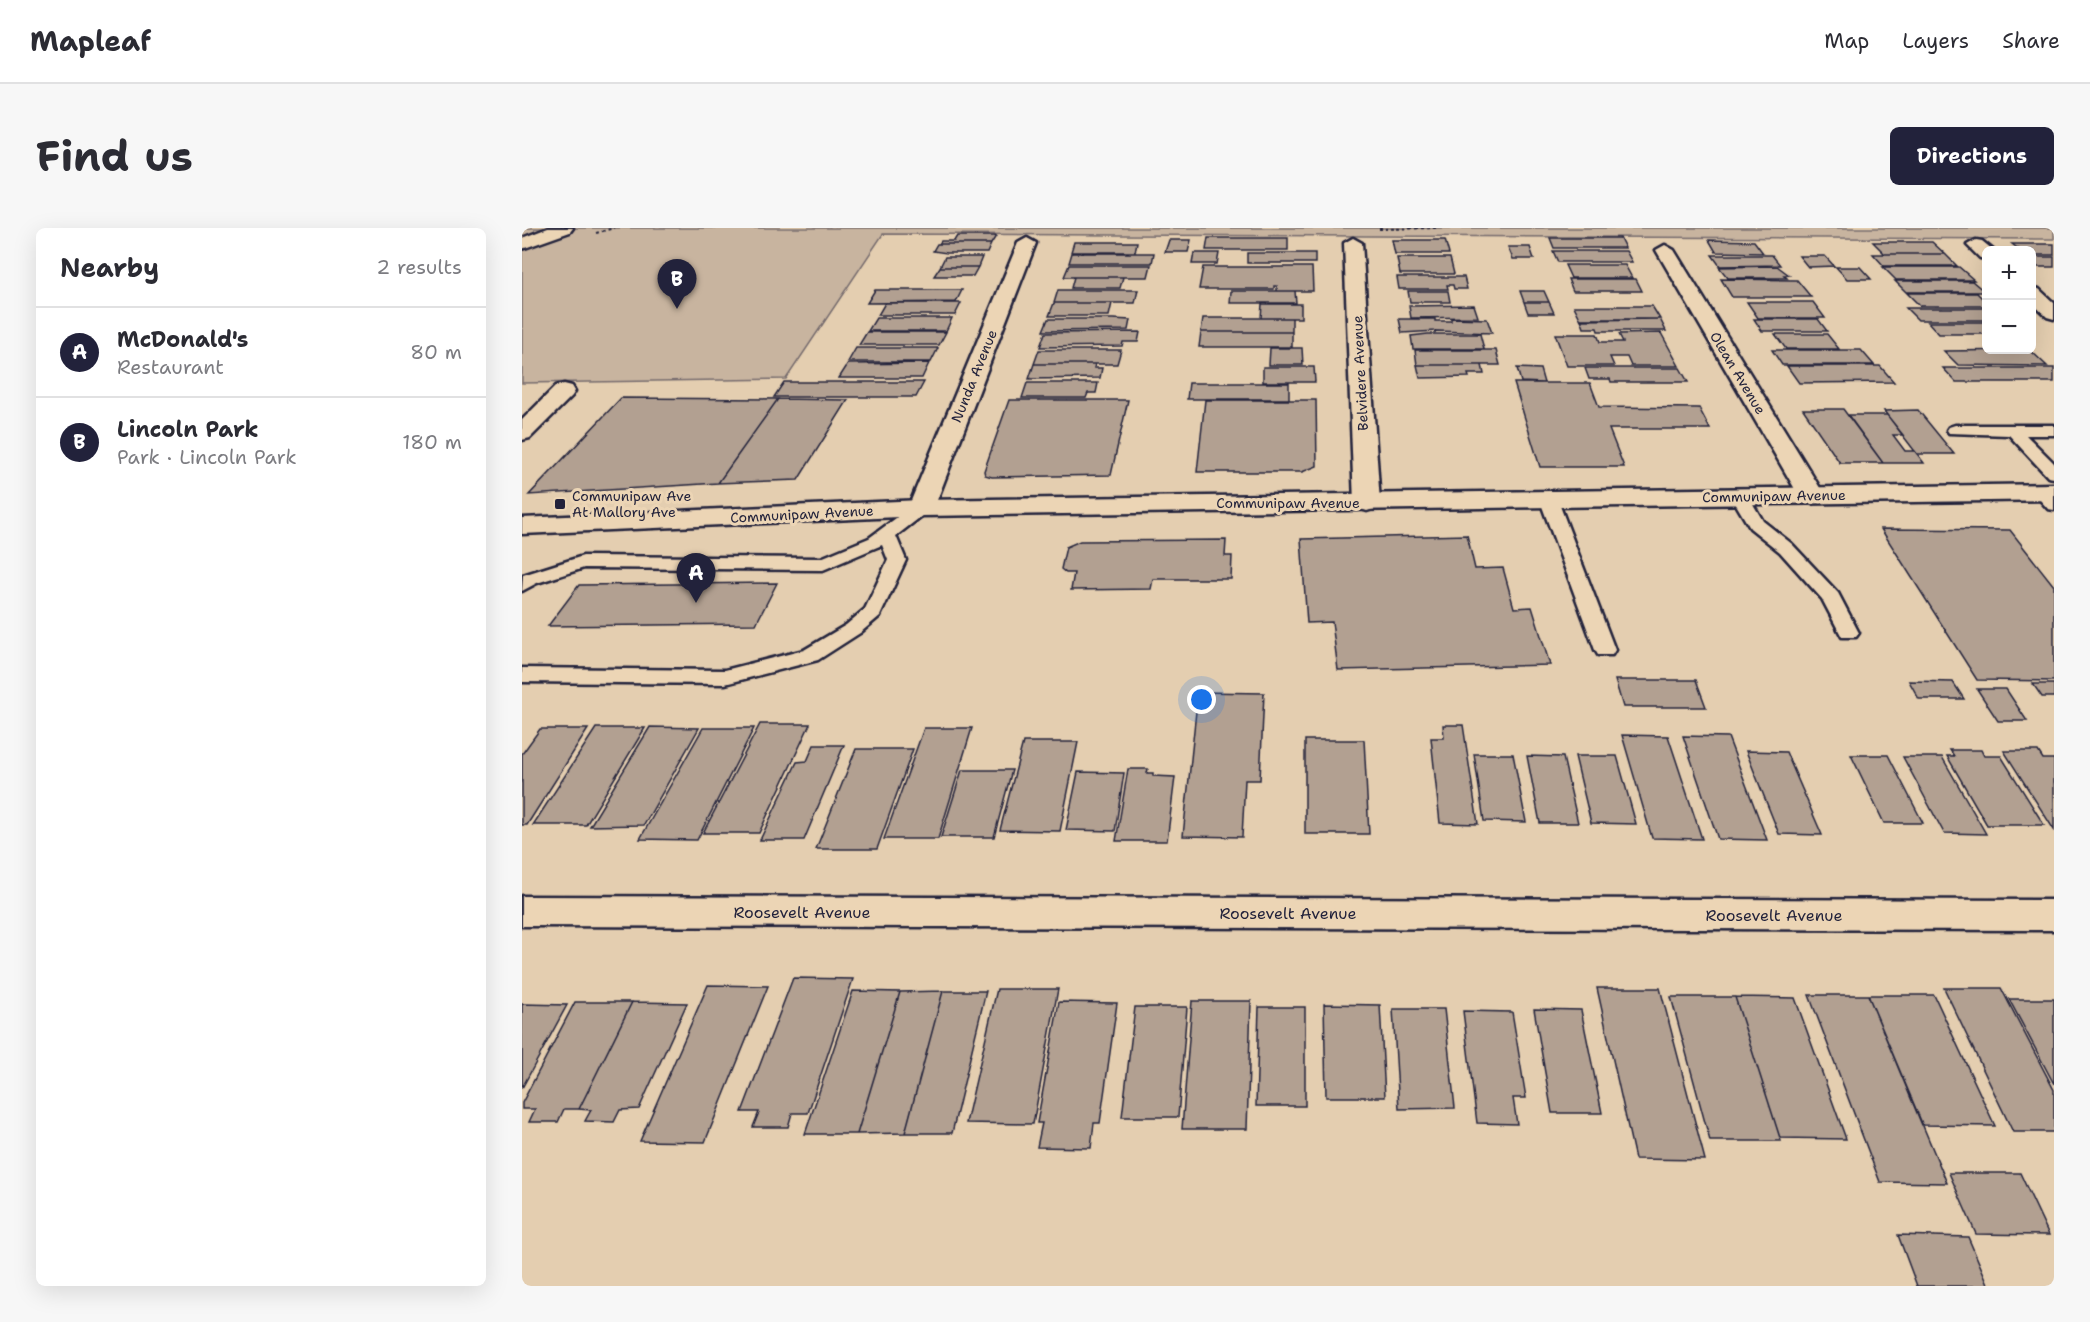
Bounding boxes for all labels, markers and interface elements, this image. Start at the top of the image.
text: Mapleaf [30,22,151,60]
text: Map [1824,27,1869,55]
text: Layers [1902,27,1969,55]
text: Share [2002,27,2060,55]
button: Directions [1890,127,2054,185]
text: Find us [36,128,193,184]
map controls [1982,246,2036,354]
button: + [1982,246,2036,300]
text: Nearby [60,250,159,285]
text: 2 results [376,254,462,280]
pin: B [658,260,696,309]
button: − [1982,300,2036,354]
street label: Belvidere Avenue [1348,315,1372,431]
text: McDonald's [117,325,248,354]
street label: Nunda Avenue [947,327,1001,425]
street label: Olean Avenue [1706,328,1770,418]
text: A [72,339,87,365]
text: 80 m [410,339,462,365]
text: Restaurant [117,354,224,380]
text: Lincoln Park [117,415,259,444]
text: B [73,429,86,455]
text: 180 m [402,429,462,455]
text: Park · Lincoln Park [117,444,297,470]
street label: Communipaw Avenue [1702,486,1846,506]
place label: Communipaw Ave At Mallory Ave [572,487,691,521]
street label: Communipaw Avenue [1216,494,1360,512]
marker: Communipaw Ave At Mallory Ave [553,497,567,511]
street label: Communipaw Avenue [730,501,874,527]
pin: A [676,554,716,603]
your location [1187,685,1216,714]
street label: Roosevelt Avenue [734,902,871,923]
street label: Roosevelt Avenue [1220,903,1357,924]
street label: Roosevelt Avenue [1706,905,1843,926]

